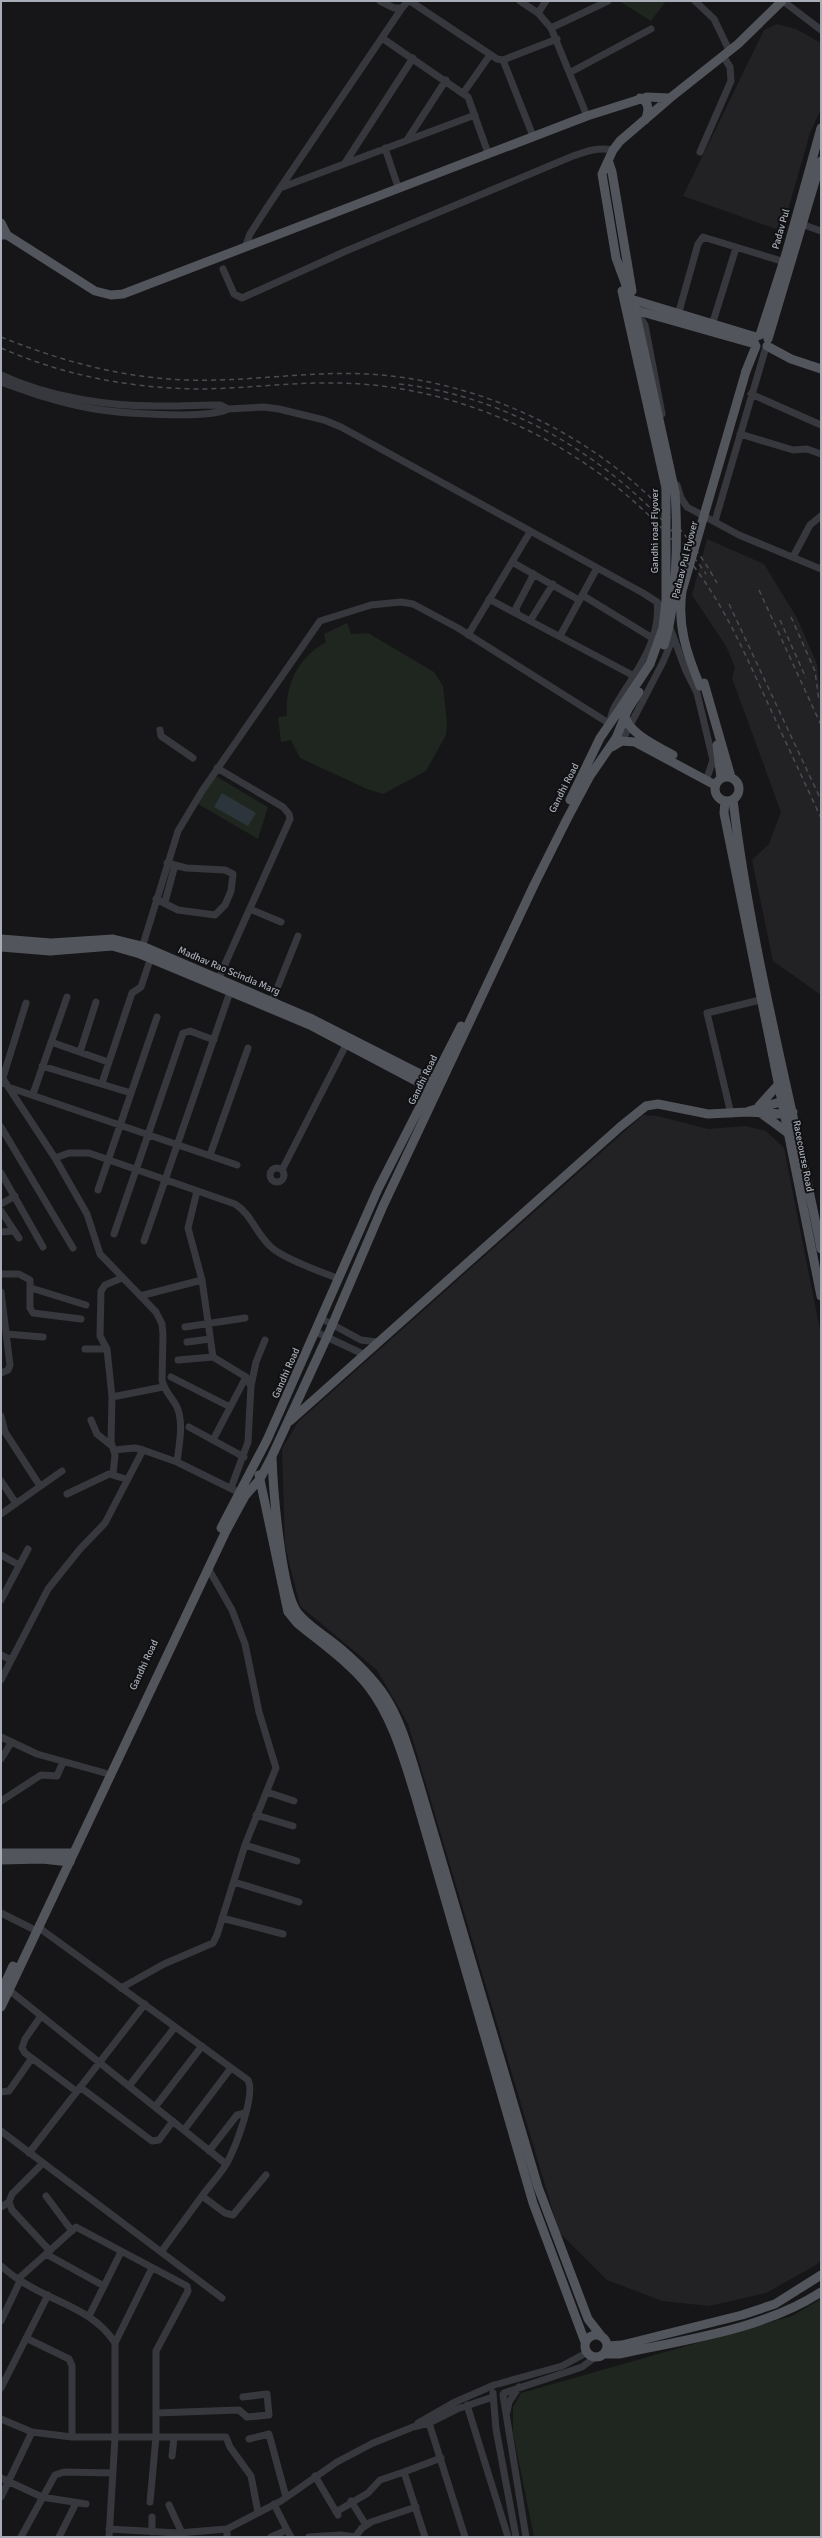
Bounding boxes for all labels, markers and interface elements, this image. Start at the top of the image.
street label: Padav Pul [770,207,792,251]
street label: Gandhi road Flyover [649,488,661,573]
street label: Padaav Pul Flyover [670,520,701,600]
street label: Gandhi Road [546,761,582,815]
street label: Madhav Rao Scindia Marg [176,944,282,998]
street label: Gandhi Road [406,1053,440,1107]
street label: Racecourse Road [790,1119,816,1193]
street label: Gandhi Road [270,1346,302,1400]
street label: Gandhi Road [127,1638,161,1692]

